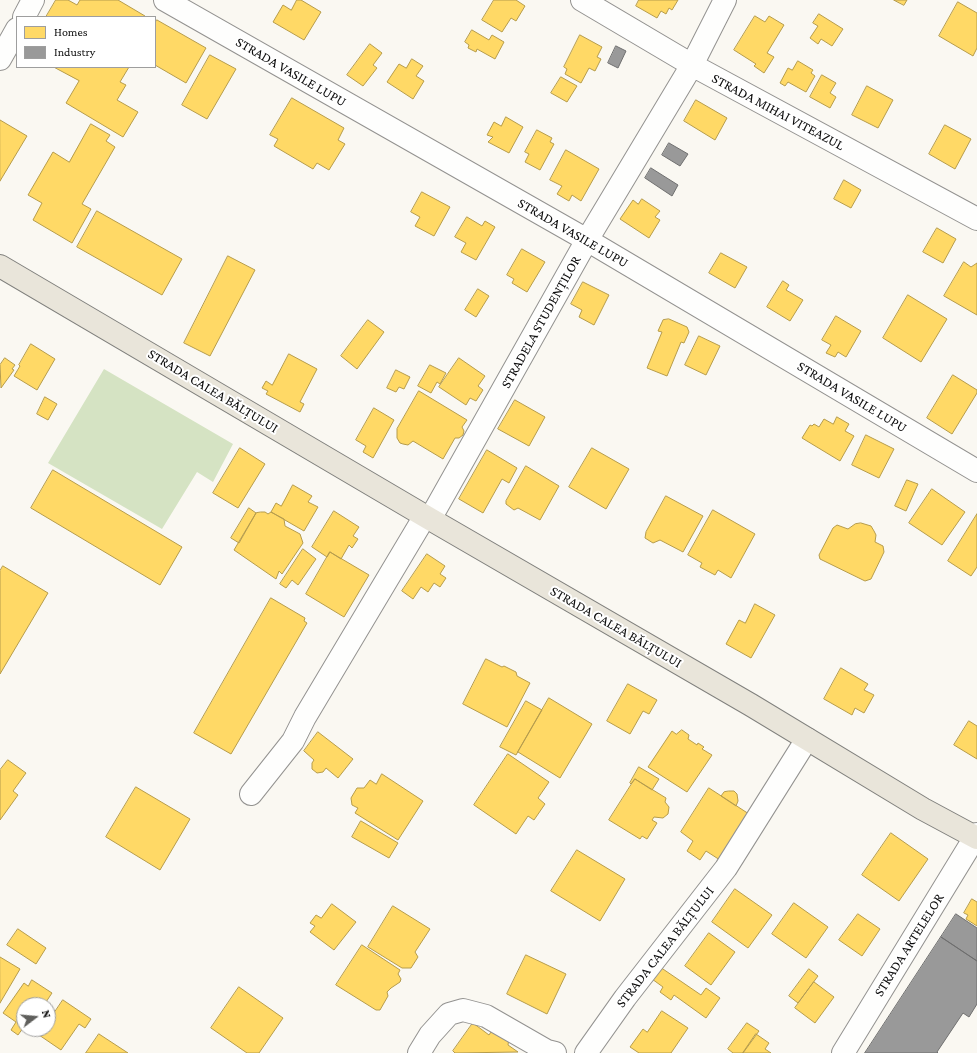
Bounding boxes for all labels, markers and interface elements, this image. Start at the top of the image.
legend [16,16,156,68]
text: Homes [54,25,87,39]
street label: STRADA VASILE LUPU [233,34,349,110]
text: Industry [54,45,95,59]
street label: STRADA MIHAI VITEAZUL [709,70,847,154]
street label: STRADA VASILE LUPU [515,195,631,271]
street label: STRADELA STUDENȚILOR [498,253,584,391]
street label: STRADA CALEA BĂLȚULUI [145,345,281,437]
street label: STRADA VASILE LUPU [794,358,910,436]
street label: STRADA CALEA BĂLȚULUI [547,582,685,672]
street label: STRADA CALEA BĂLȚULUI [612,883,718,1011]
street label: STRADA ARTELELOR [870,890,948,1000]
north arrow [16,997,56,1037]
text: N [40,1009,53,1019]

